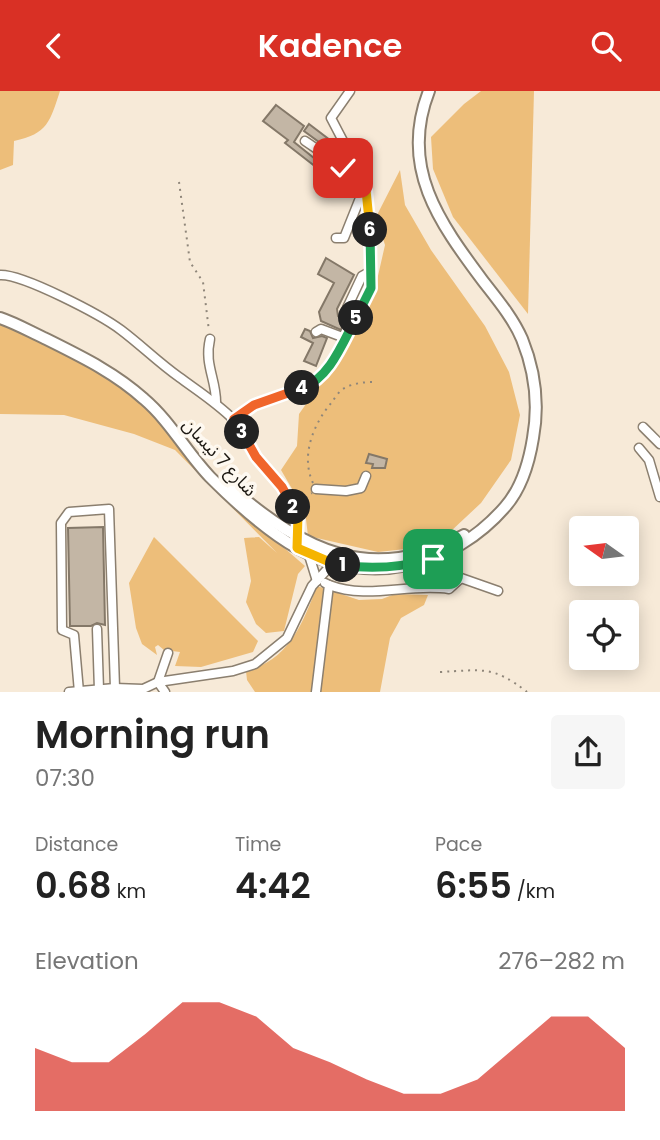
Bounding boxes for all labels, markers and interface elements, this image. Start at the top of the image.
text: Kadence [258,23,402,68]
icon: back [35,27,73,65]
icon: search [587,27,625,65]
pin [313,138,373,198]
icon: check [324,149,362,187]
pin: 6 [352,213,388,247]
text: 6 [363,216,376,243]
pin: 5 [338,301,374,335]
text: 5 [349,304,362,331]
pin: 4 [284,371,320,405]
text: 4 [295,374,308,401]
street label: شارع 7 نيسان [176,412,263,503]
pin: 3 [224,415,260,449]
text: 3 [236,418,247,445]
pin: 2 [276,489,310,525]
text: 2 [287,493,298,520]
north arrow [569,516,639,586]
map controls [569,516,639,670]
pin [403,529,463,589]
icon: arrive [414,540,452,578]
pin: 1 [326,547,360,582]
text: 1 [339,551,346,578]
button: locate [569,600,639,670]
text: Morning run [35,708,270,761]
button: share [551,715,625,789]
text: 07:30 [35,762,95,794]
text: Distance [35,831,118,858]
text: Time [235,831,281,858]
text: Pace [435,831,482,858]
text: 0.68 [35,861,112,910]
text: 4:42 [235,861,311,910]
text: 6:55 [435,861,512,910]
text: km [112,878,146,905]
text: /km [512,878,555,905]
text: Elevation [35,945,139,977]
text: 276–282 m [498,945,625,977]

